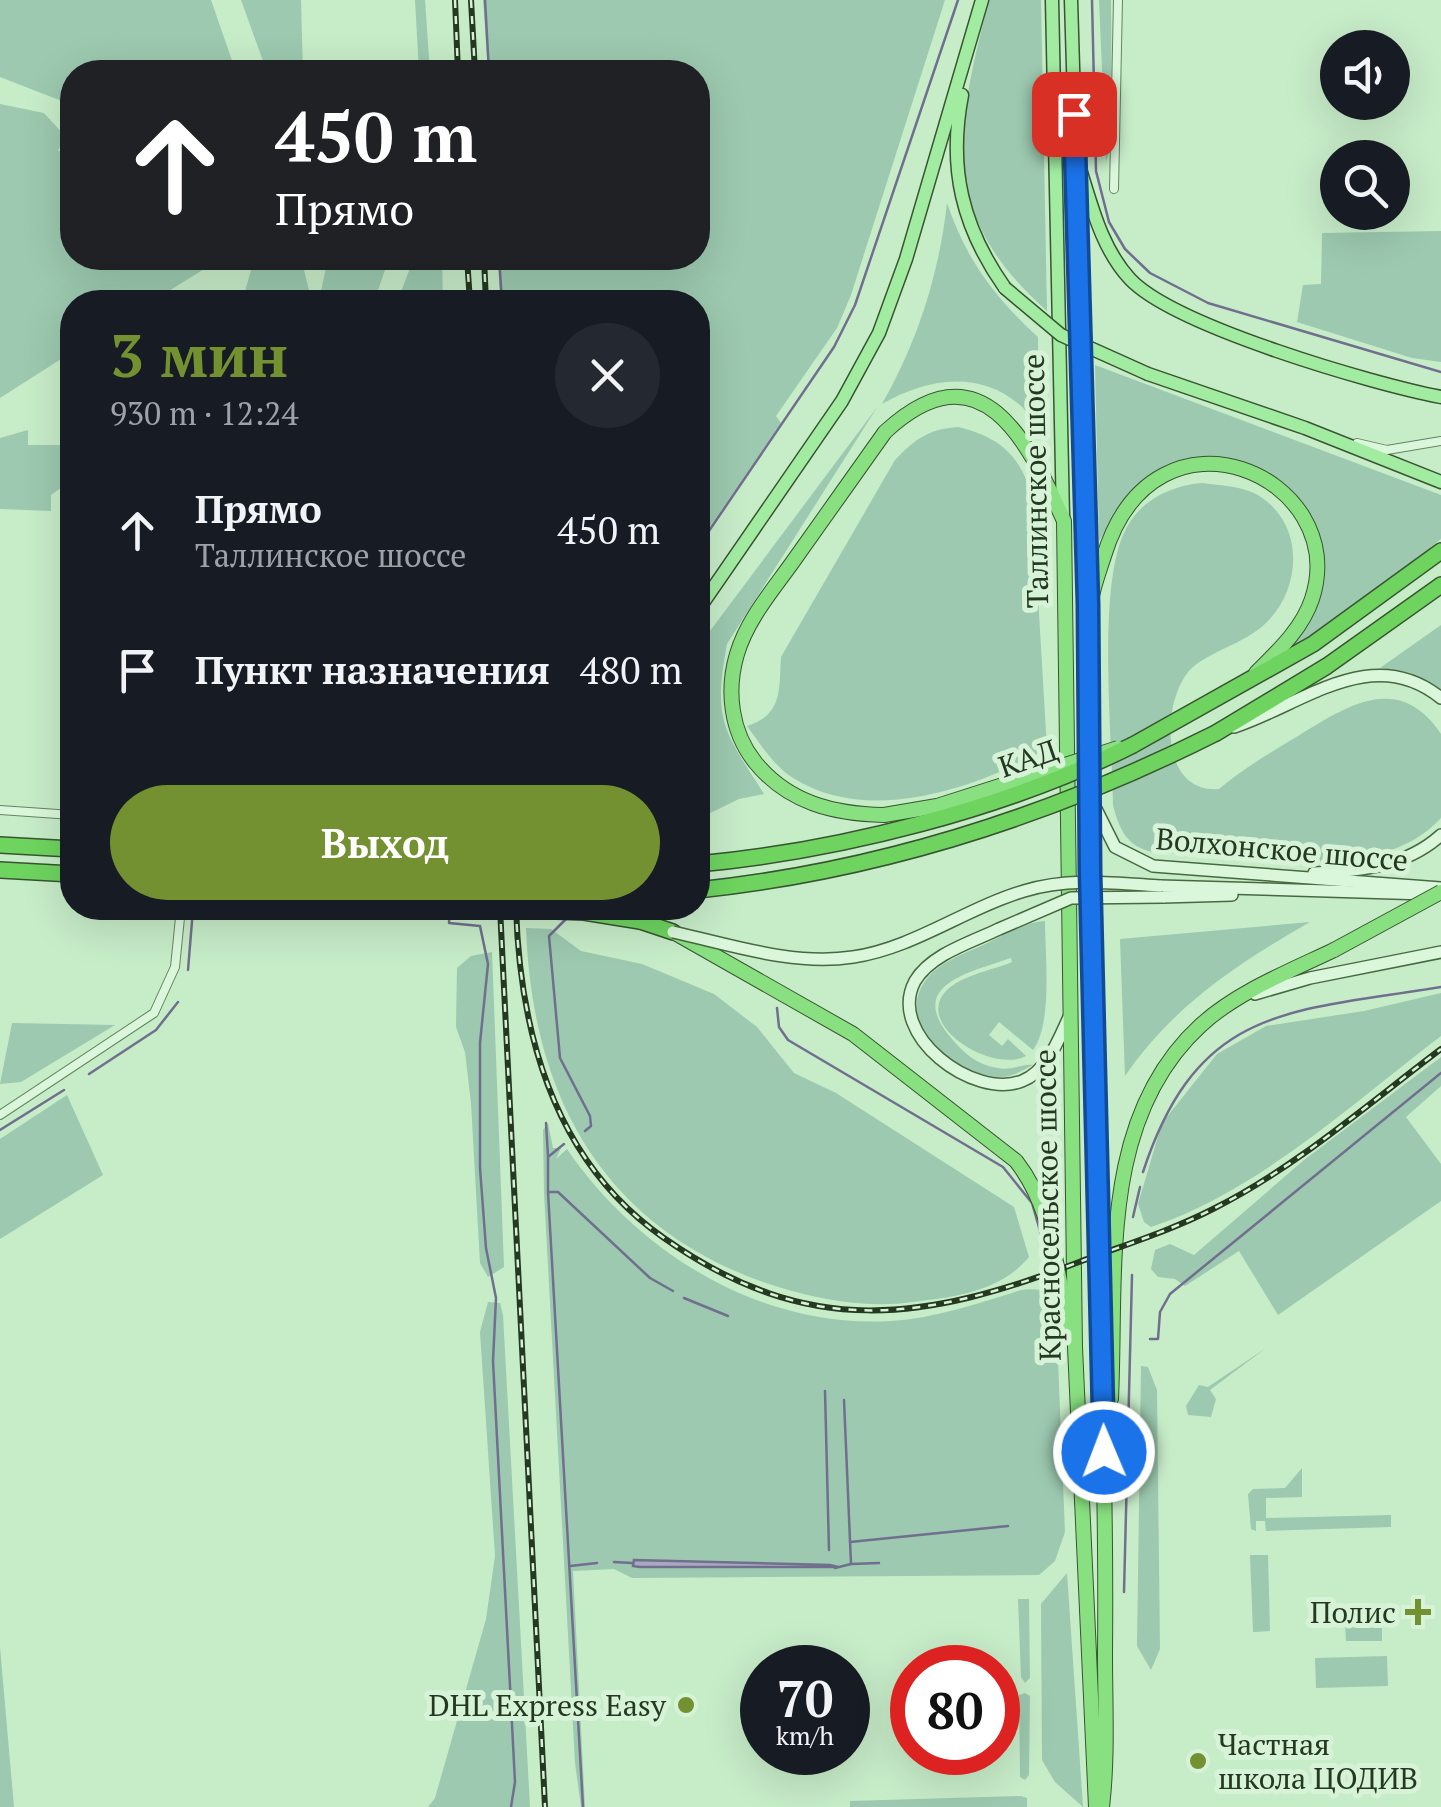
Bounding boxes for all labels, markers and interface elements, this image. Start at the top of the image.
map controls [1320,30,1410,230]
button: sound [1320,30,1410,120]
pin [1032,72,1117,157]
icon: arrive [1047,87,1102,142]
text: 450 m [275,89,477,182]
icon: ahead [110,100,240,230]
button: search [1320,140,1410,230]
text: Прямо [275,178,414,238]
text: 3 мин [110,315,288,394]
button: close [555,323,660,428]
street label: Таллинское шоссе [1013,353,1057,609]
text: 930 m · 12:24 [110,392,298,434]
text: Прямо [195,484,322,534]
icon: ahead [110,503,165,558]
text: 450 m [557,505,660,555]
text: Таллинское шоссе [195,534,466,576]
icon: arrive [110,643,165,698]
text: Пункт назначения [195,645,550,695]
text: 480 m [580,645,683,695]
street label: КАД [993,729,1063,787]
button: Выход [110,785,660,900]
street label: Волхонское шоссе [1154,818,1410,880]
street label: Красносельское шоссе [1024,1049,1070,1361]
position arrow [1052,1400,1156,1504]
place label: Полис [1310,1592,1396,1632]
marker: Полис [1405,1599,1431,1625]
speed limit sign: 80 [890,1645,1020,1775]
text: 70 [777,1665,833,1731]
place label: DHL Express Easy [429,1685,667,1725]
marker: DHL Express Easy [675,1694,697,1716]
text: km/h [776,1719,834,1752]
place label: Частная школа ЦОДИВ [1218,1724,1418,1798]
marker: Частная школа ЦОДИВ [1187,1750,1209,1772]

